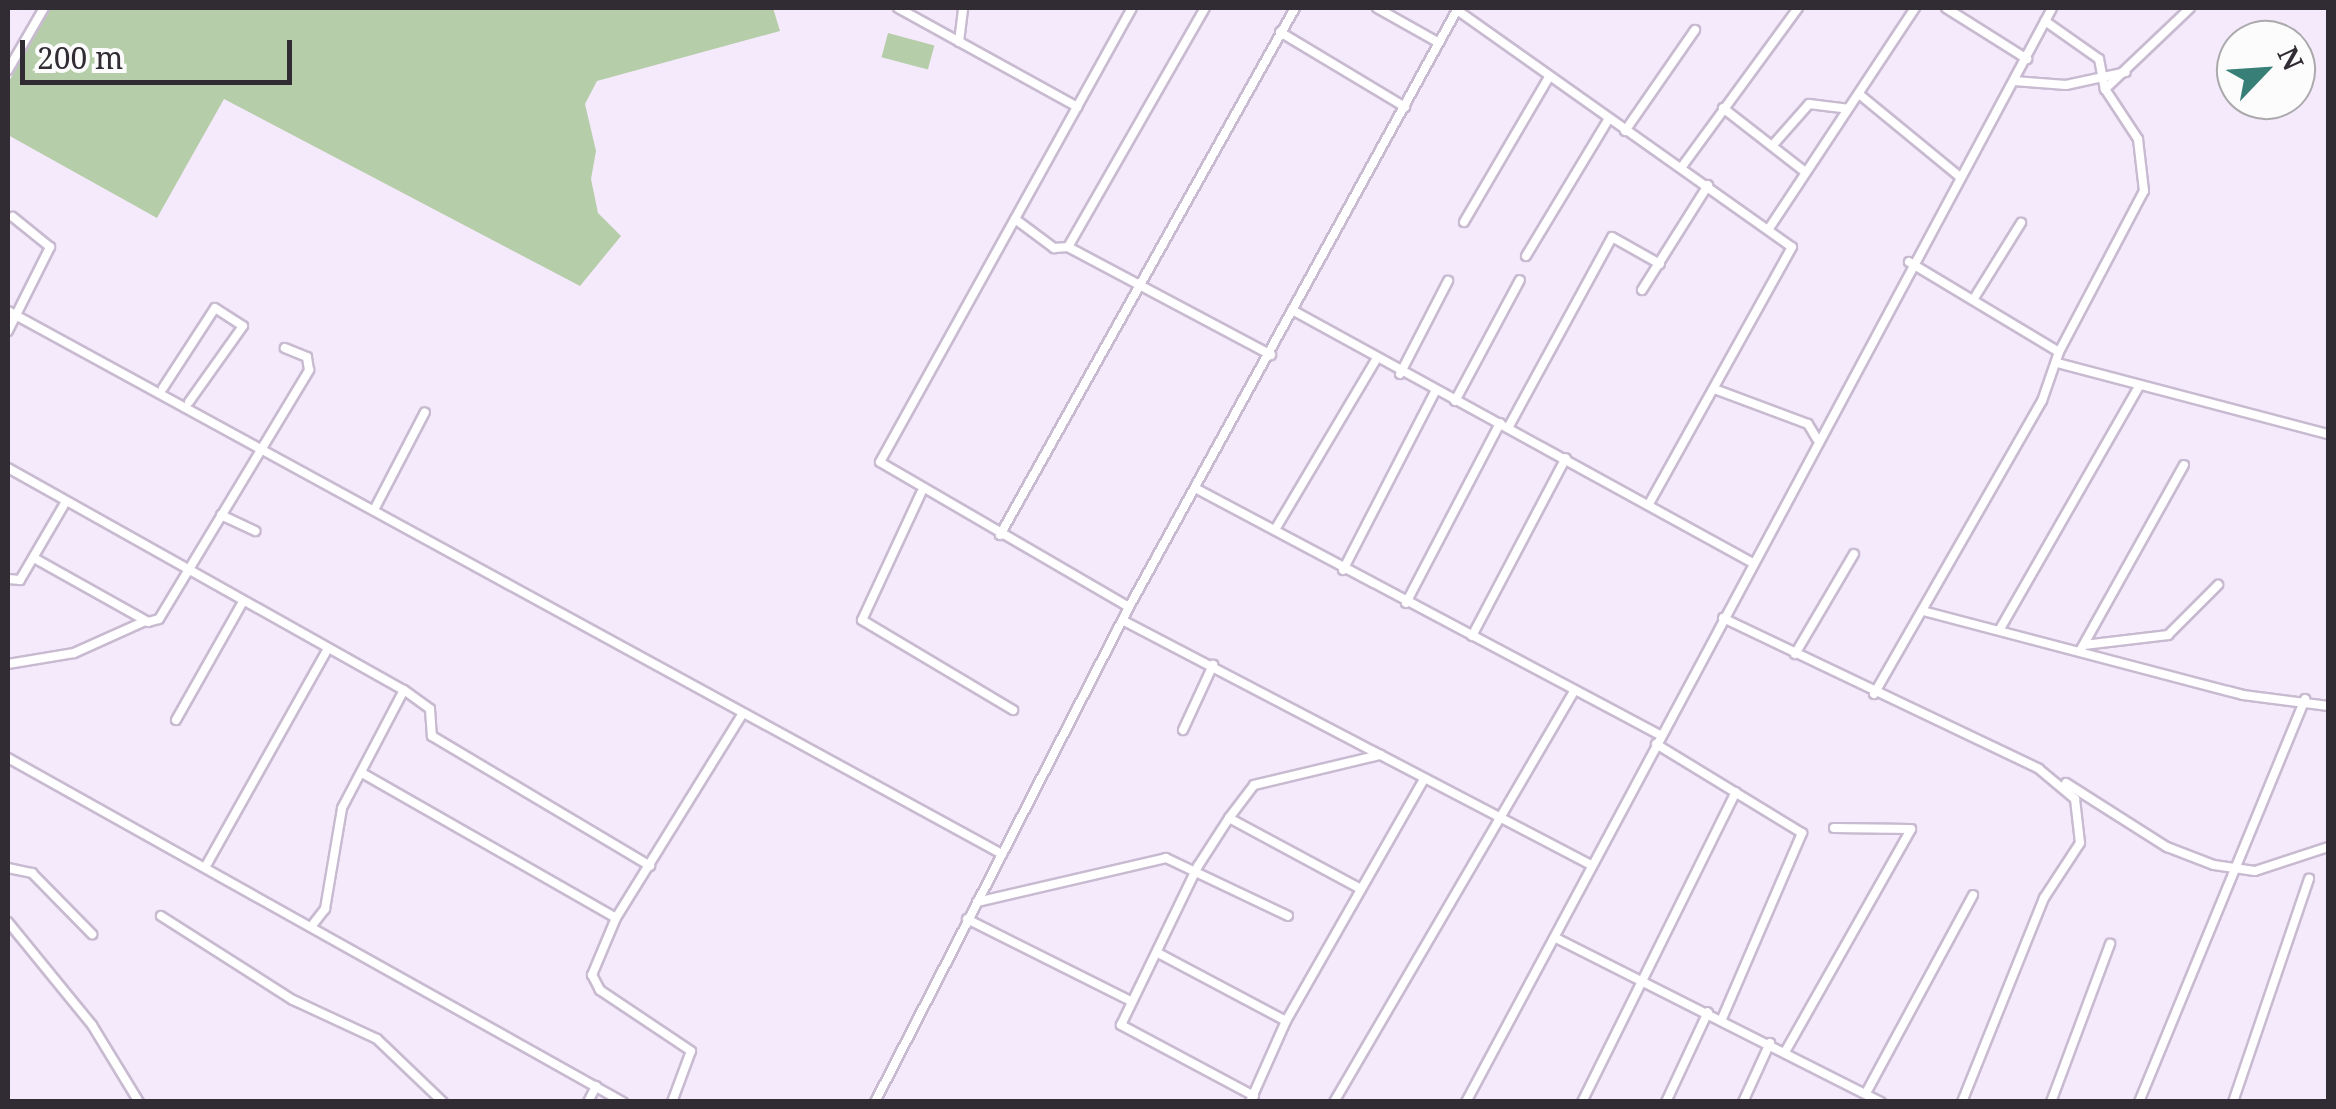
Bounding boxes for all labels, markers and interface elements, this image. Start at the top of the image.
scale bar [25,20,298,82]
north arrow [2216,20,2316,120]
text: 200 m [37,37,123,78]
text: N [2269,40,2313,76]

